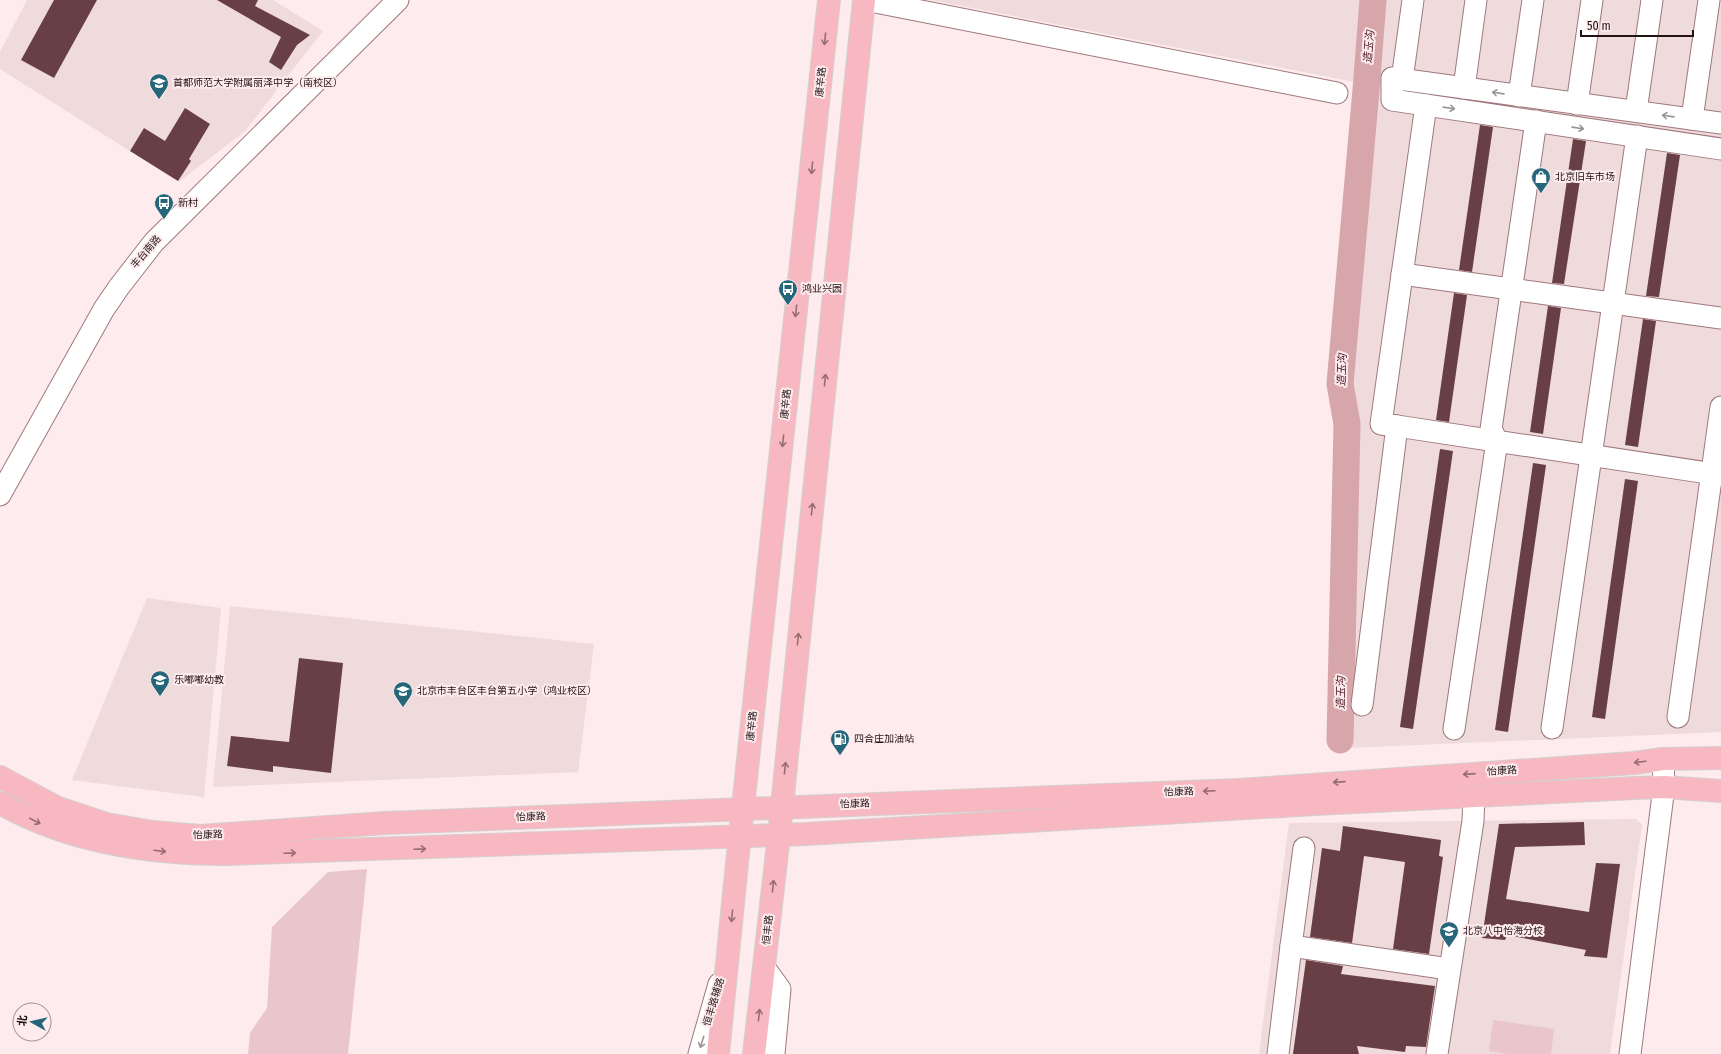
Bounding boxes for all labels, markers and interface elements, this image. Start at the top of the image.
scale bar [1581,12,1693,38]
text: 50 m [1587,19,1611,33]
water label: 造玉沟 [1361,29,1377,64]
one-way arrow [822,32,829,45]
street label: 康辛路 [813,66,829,98]
school or university icon: 首都师范大学附属丽泽中学（南校区） [148,72,170,100]
place label: 首都师范大学附属丽泽中学（南校区） [173,77,343,89]
one-way arrow [1492,89,1505,97]
one-way arrow [1442,104,1455,112]
one-way arrow [1662,112,1675,120]
one-way arrow [1571,124,1584,132]
one-way arrow [808,161,815,174]
shop icon: 北京旧车市场 [1530,166,1552,194]
place label: 北京旧车市场 [1555,171,1615,183]
bus stop icon: 新村 [153,192,175,220]
place label: 新村 [178,197,198,209]
street label: 丰台南路 [128,233,164,271]
bus stop icon: 鸿业兴园 [777,278,799,306]
place label: 鸿业兴园 [802,283,842,295]
one-way arrow [793,304,800,317]
water label: 造玉沟 [1335,352,1349,387]
one-way arrow [821,374,829,387]
street label: 康辛路 [778,388,794,420]
one-way arrow [779,434,786,447]
one-way arrow [808,503,815,516]
one-way arrow [794,633,802,646]
school or university icon: 乐嘟嘟幼教 [149,669,171,697]
place label: 乐嘟嘟幼教 [174,674,224,686]
water label: 造玉沟 [1334,675,1348,710]
school or university icon: 北京市丰台区丰台第五小学（鸿业校区） [392,680,414,708]
place label: 北京市丰台区丰台第五小学（鸿业校区） [417,685,597,697]
street label: 康辛路 [744,710,760,742]
fuel station icon: 四合庄加油站 [829,728,851,756]
place label: 四合庄加油站 [854,733,914,745]
one-way arrow [1634,758,1647,766]
one-way arrow [781,762,789,775]
street label: 怡康路 [1487,764,1517,778]
one-way arrow [1463,770,1476,777]
one-way arrow [1333,778,1346,786]
street label: 怡康路 [1164,785,1194,799]
one-way arrow [1203,787,1216,794]
street label: 怡康路 [840,797,870,811]
street label: 怡康路 [516,810,546,824]
one-way arrow [28,818,40,825]
street label: 怡康路 [193,828,223,842]
one-way arrow [413,845,426,852]
one-way arrow [153,848,166,855]
one-way arrow [283,849,296,857]
one-way arrow [769,880,777,893]
one-way arrow [729,909,736,922]
street label: 恒丰路 [760,914,776,946]
school or university icon: 北京八中怡海分校 [1438,920,1460,948]
place label: 北京八中怡海分校 [1463,925,1543,937]
street label: 恒丰路辅路 [701,976,727,1028]
north arrow [12,1002,52,1042]
one-way arrow [755,1009,763,1022]
text: 北 [15,1014,30,1027]
one-way arrow [698,1035,705,1048]

